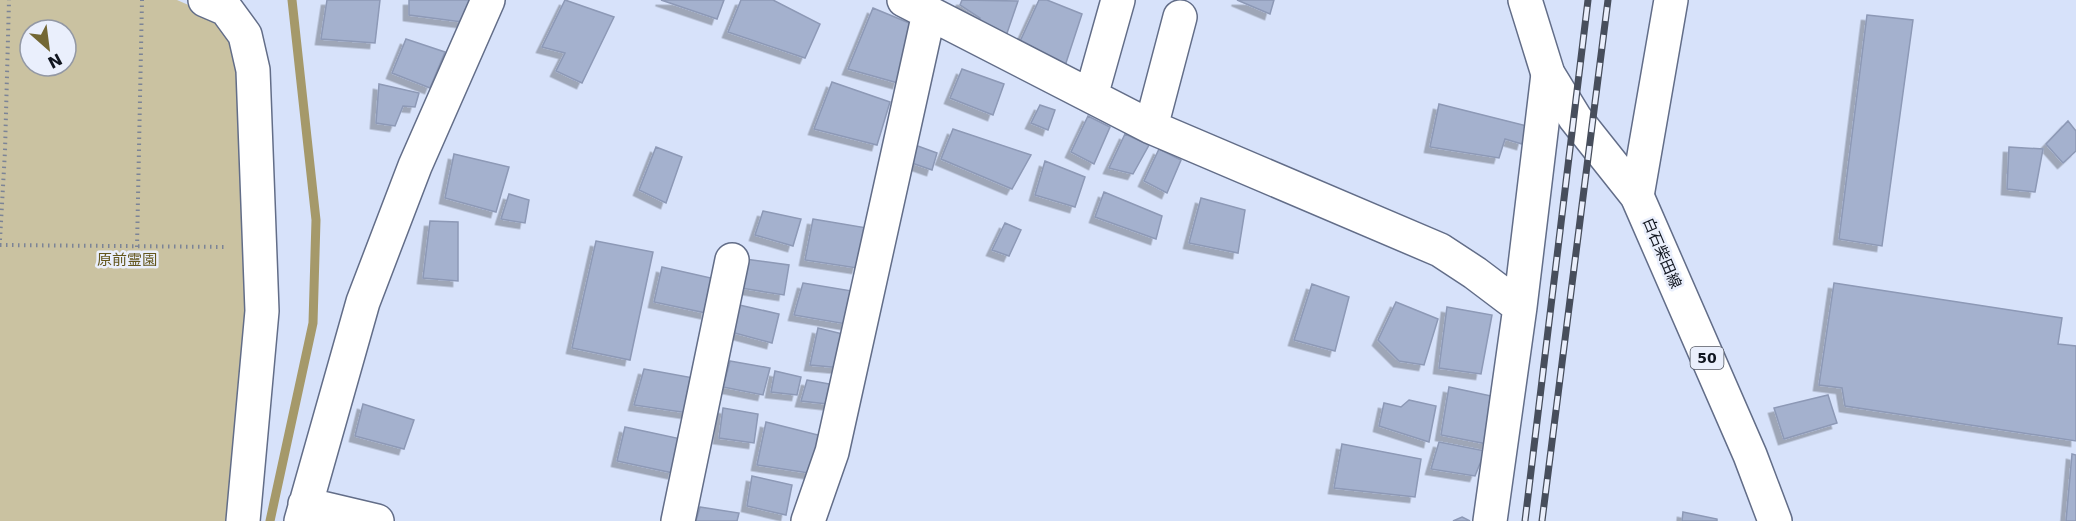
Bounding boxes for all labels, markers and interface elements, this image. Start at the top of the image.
north arrow [18,18,78,78]
text: N [44,49,65,72]
street label: 白石柴田線 [1639,215,1685,291]
park label: 原前霊園 [97,251,157,269]
road number: 50 [1690,347,1724,369]

